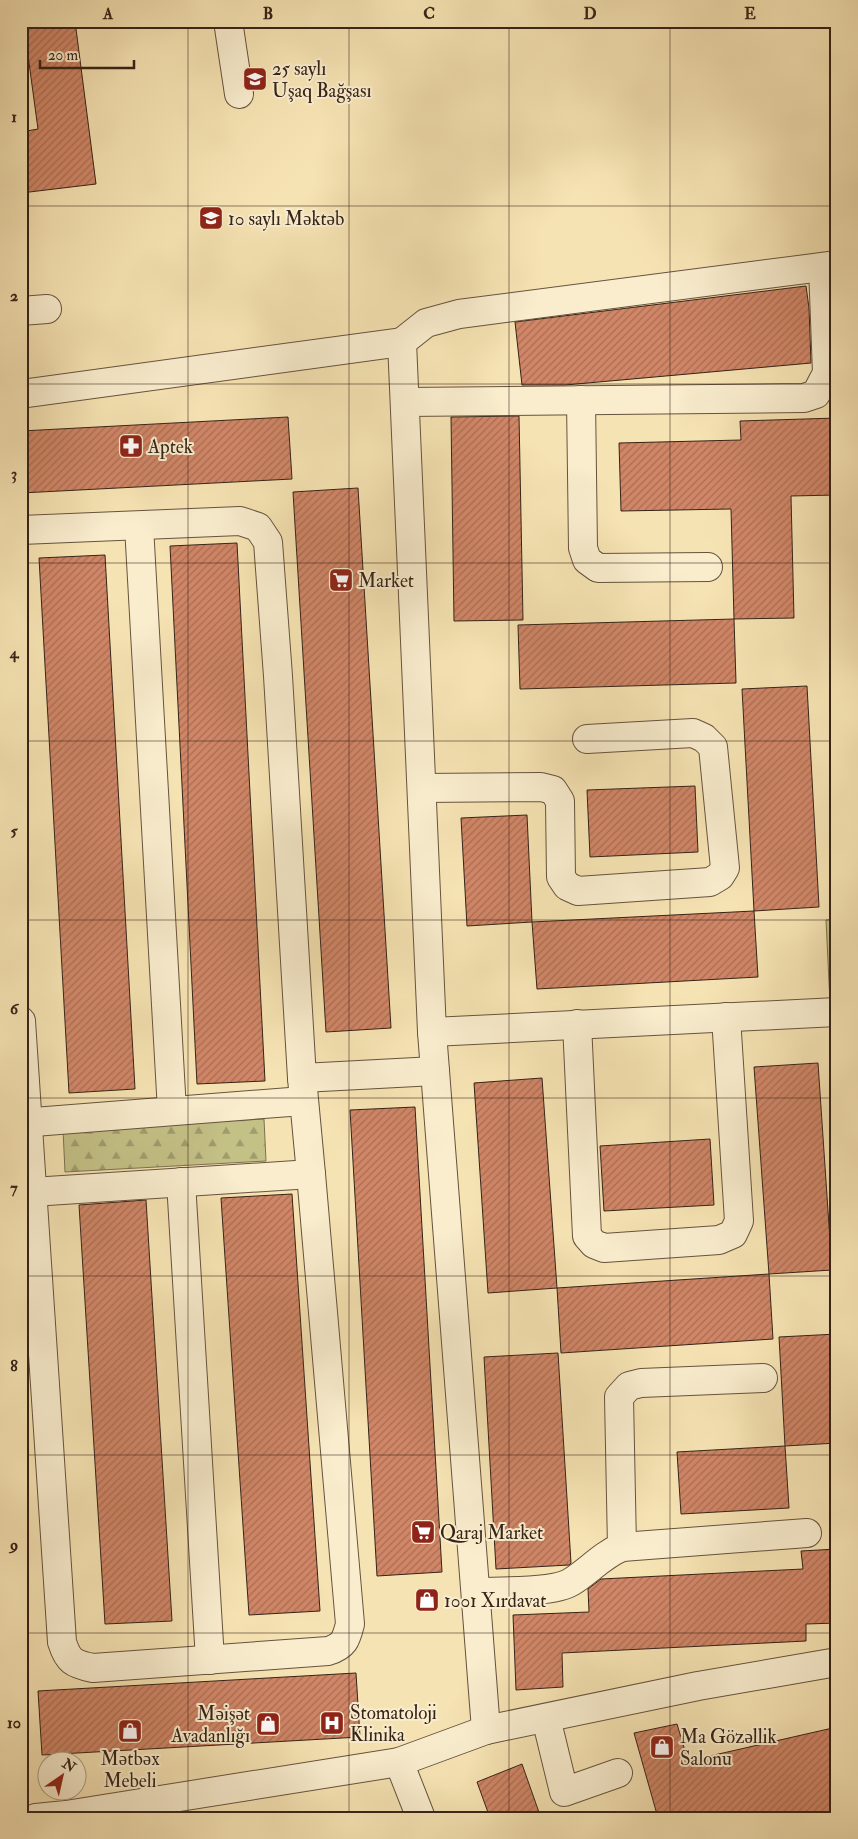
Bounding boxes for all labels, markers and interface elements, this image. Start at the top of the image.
text: A [102,4,114,24]
text: B [263,4,273,24]
text: C [423,4,435,24]
text: D [583,4,597,24]
text: E [744,4,756,24]
scale bar [40,38,134,70]
text: 20 m [48,46,78,65]
place label: 25 saylı Uşaq Bağşası [272,57,372,103]
school or university icon: 25 saylı Uşaq Bağşası [242,66,268,92]
text: 1 [11,107,17,127]
school or university icon: 10 saylı Məktəb [198,205,224,231]
place label: 10 saylı Məktəb [228,207,344,231]
text: 2 [10,286,18,306]
pharmacy icon: Aptek [118,433,144,459]
place label: Aptek [147,435,193,460]
text: 3 [11,464,17,484]
supermarket icon: Market [328,567,354,593]
place label: Market [358,569,414,593]
text: 4 [9,643,20,663]
text: 5 [10,821,18,841]
text: 6 [10,999,20,1019]
text: 7 [10,1178,18,1198]
text: 8 [10,1356,18,1376]
supermarket icon: Qaraj Market [410,1519,436,1545]
place label: Qaraj Market [440,1521,543,1545]
text: 9 [8,1535,18,1555]
shop icon: 1001 Xırdavat [414,1587,440,1613]
place label: 1001 Xırdavat [444,1589,547,1613]
place label: Stomatoloji Klinika [350,1701,437,1747]
place label: Məişət Avadanlığı [170,1702,250,1748]
hospital icon: Stomatoloji Klinika [319,1710,345,1736]
shop icon: Məişət Avadanlığı [255,1711,281,1737]
text: 10 [7,1713,21,1733]
shop icon: Mətbəx Mebeli [117,1718,143,1744]
place label: Ma Gözəllik Salonu [680,1725,777,1771]
shop icon: Ma Gözəllik Salonu [649,1734,675,1760]
place label: Mətbəx Mebeli [100,1747,160,1793]
north arrow [38,1752,88,1802]
text: N [58,1755,79,1776]

